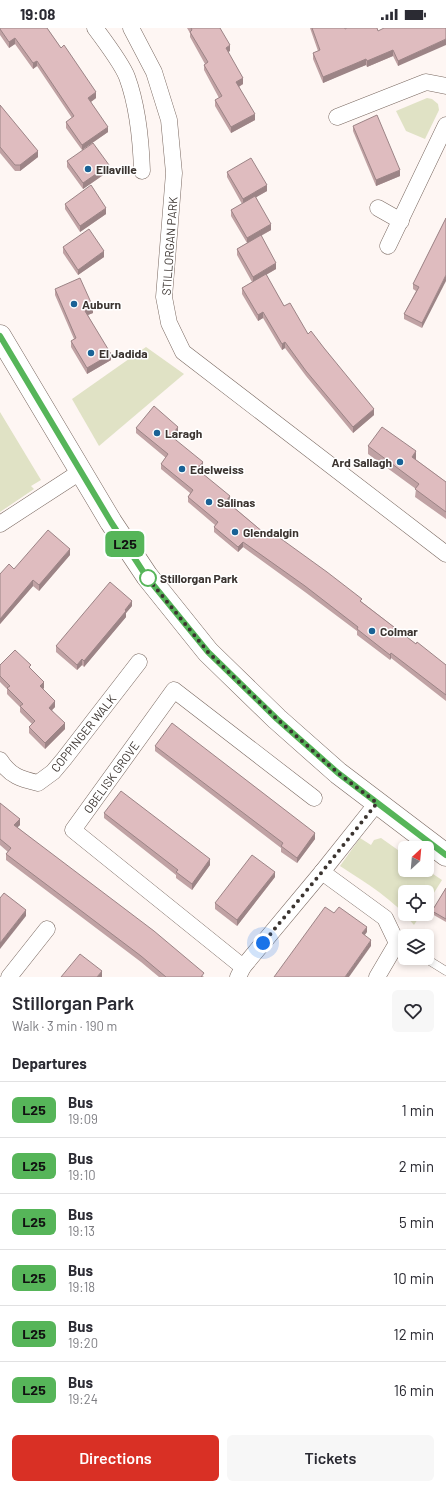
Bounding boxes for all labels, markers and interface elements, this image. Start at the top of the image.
text: 19:08 [20,5,55,23]
place label: Ellaville [96,162,137,176]
marker: Ellaville [83,164,93,174]
street label: STILLORGAN PARK [159,195,179,296]
place label: Auburn [82,297,121,311]
marker: Auburn [69,299,79,309]
place label: El Jadida [99,346,148,360]
marker: El Jadida [86,348,96,358]
place label: Laragh [165,426,202,440]
marker: Laragh [152,428,162,438]
place label: Ard Sallagh [331,455,392,469]
marker: Ard Sallagh [395,457,405,467]
place label: Edelweiss [190,462,244,476]
marker: Edelweiss [177,464,187,474]
place label: Salinas [217,495,255,509]
marker: Salinas [204,497,214,507]
place label: Glendalgin [243,525,299,539]
marker: Glendalgin [230,527,240,537]
line badge: L25 [102,531,148,557]
text: L25 [113,535,137,552]
marker: Stillorgan Park [139,569,157,587]
place label: Stillorgan Park [160,571,239,585]
place label: Colmar [380,624,418,638]
marker: Colmar [367,626,377,636]
street label: COPPINGER WALK [48,691,119,774]
street label: OBELISK GROVE [80,738,142,816]
north arrow [398,841,434,877]
map controls [398,841,434,965]
button: locate [398,885,434,921]
button: layers [398,929,434,965]
your location [253,933,273,953]
button: heart [392,990,434,1032]
text: Stillorgan Park [12,991,134,1014]
text: Walk · 3 min · 190 m [12,1018,117,1034]
text: Departures [12,1054,87,1072]
text: Bus [68,1093,93,1111]
text: L25 [22,1101,46,1118]
text: 1 min [401,1101,434,1119]
text: 19:09 [68,1111,98,1127]
text: Bus [68,1149,93,1167]
text: L25 [22,1157,46,1174]
text: 2 min [399,1157,434,1175]
text: 19:10 [68,1167,96,1183]
text: Bus [68,1205,93,1223]
text: L25 [22,1213,46,1230]
text: 5 min [399,1213,434,1231]
text: 19:13 [68,1223,95,1239]
text: Bus [68,1261,93,1279]
text: L25 [22,1269,46,1286]
text: 10 min [393,1269,434,1287]
text: 19:18 [68,1279,95,1295]
text: Bus [68,1317,93,1335]
text: L25 [22,1325,46,1342]
text: 12 min [393,1325,434,1343]
text: 19:20 [68,1335,98,1351]
text: Bus [68,1373,93,1391]
text: L25 [22,1381,46,1398]
text: 16 min [394,1381,434,1399]
text: 19:24 [68,1391,98,1407]
button: Directions [12,1435,219,1481]
button: Tickets [227,1435,434,1481]

